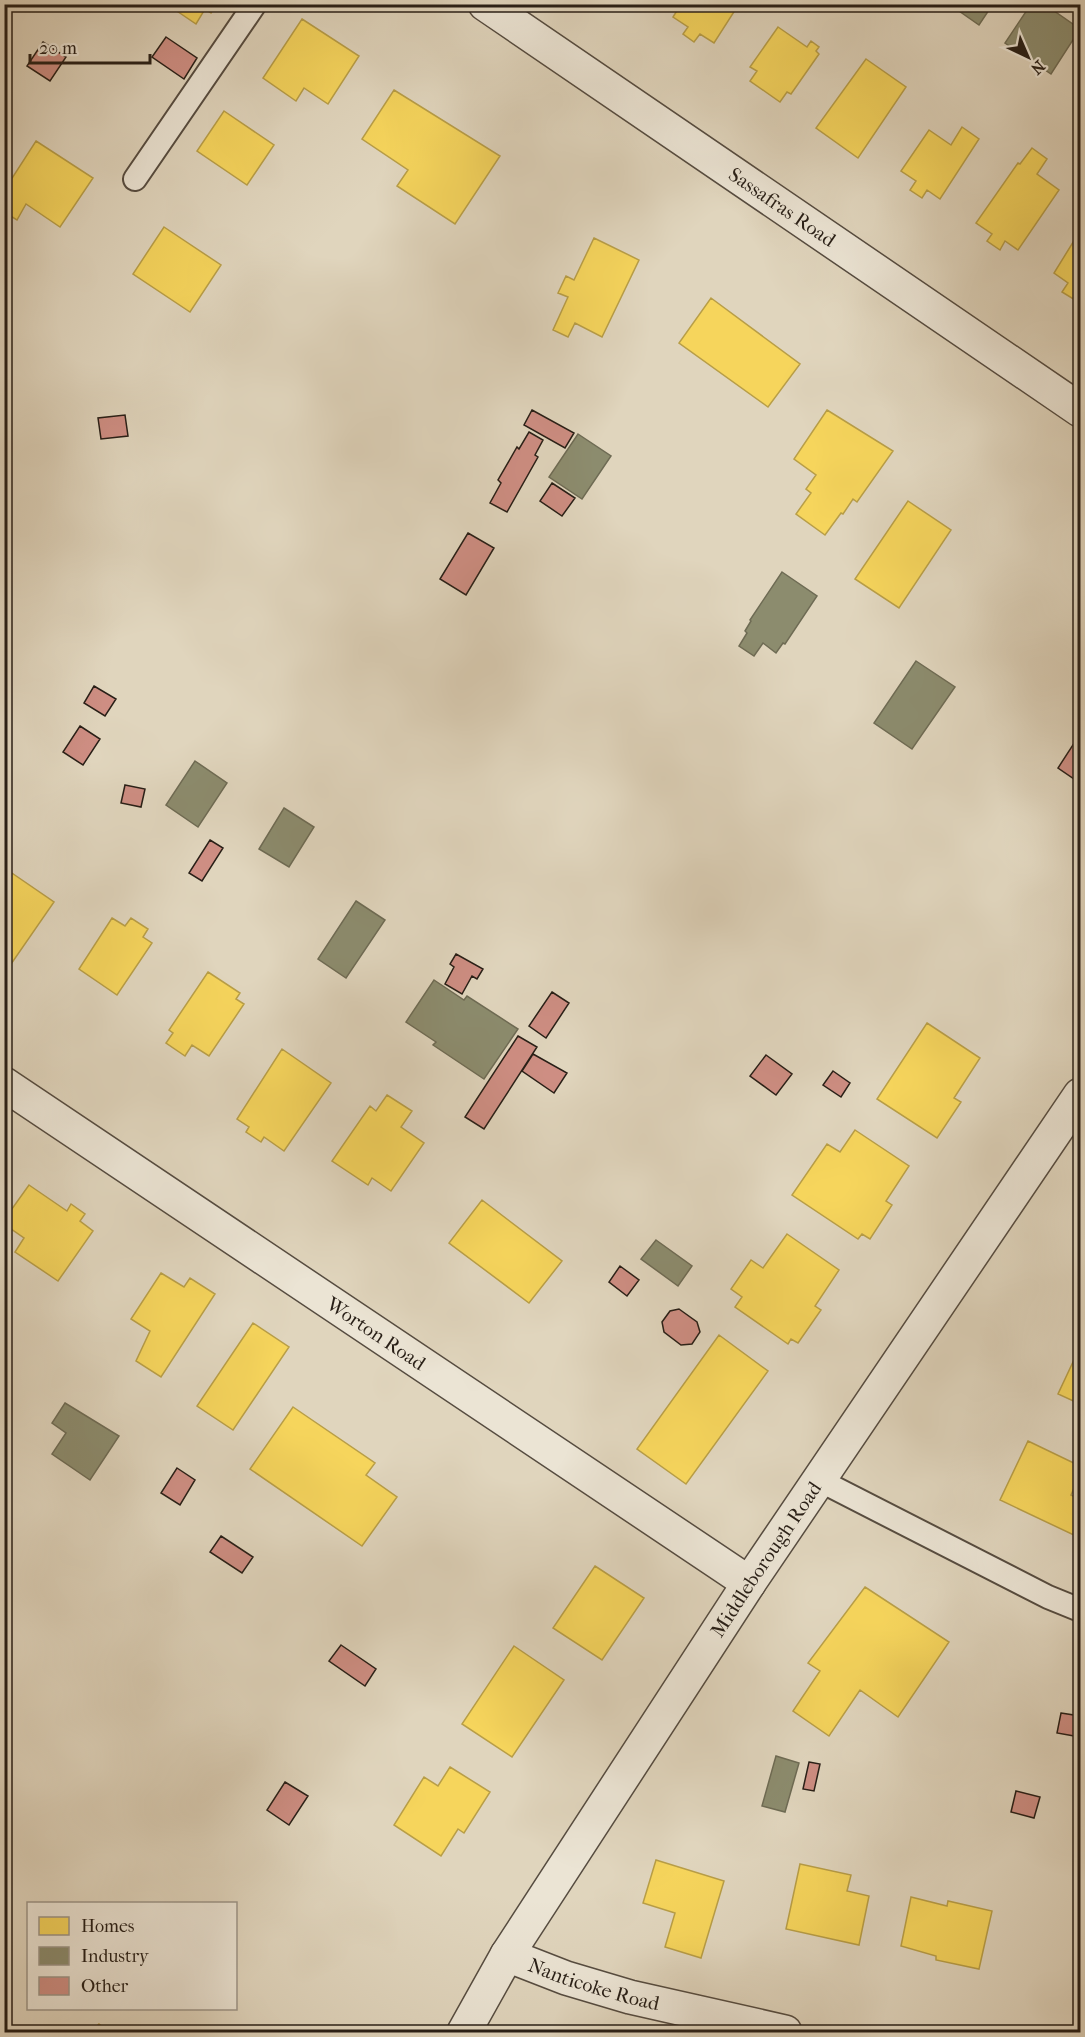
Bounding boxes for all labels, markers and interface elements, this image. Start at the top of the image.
scale bar [30,27,150,65]
north arrow [998,27,1058,87]
text: 20 m [39,38,77,59]
text: N [1026,56,1049,79]
street label: Sassafras Road [724,163,841,252]
street label: Worton Road [321,1292,431,1376]
street label: Middleborough Road [706,1477,827,1642]
legend [27,1902,237,2010]
text: Homes [81,1916,135,1937]
text: Industry [81,1946,150,1967]
street label: Nanticoke Road [525,1953,663,2016]
text: Other [81,1976,129,1997]

